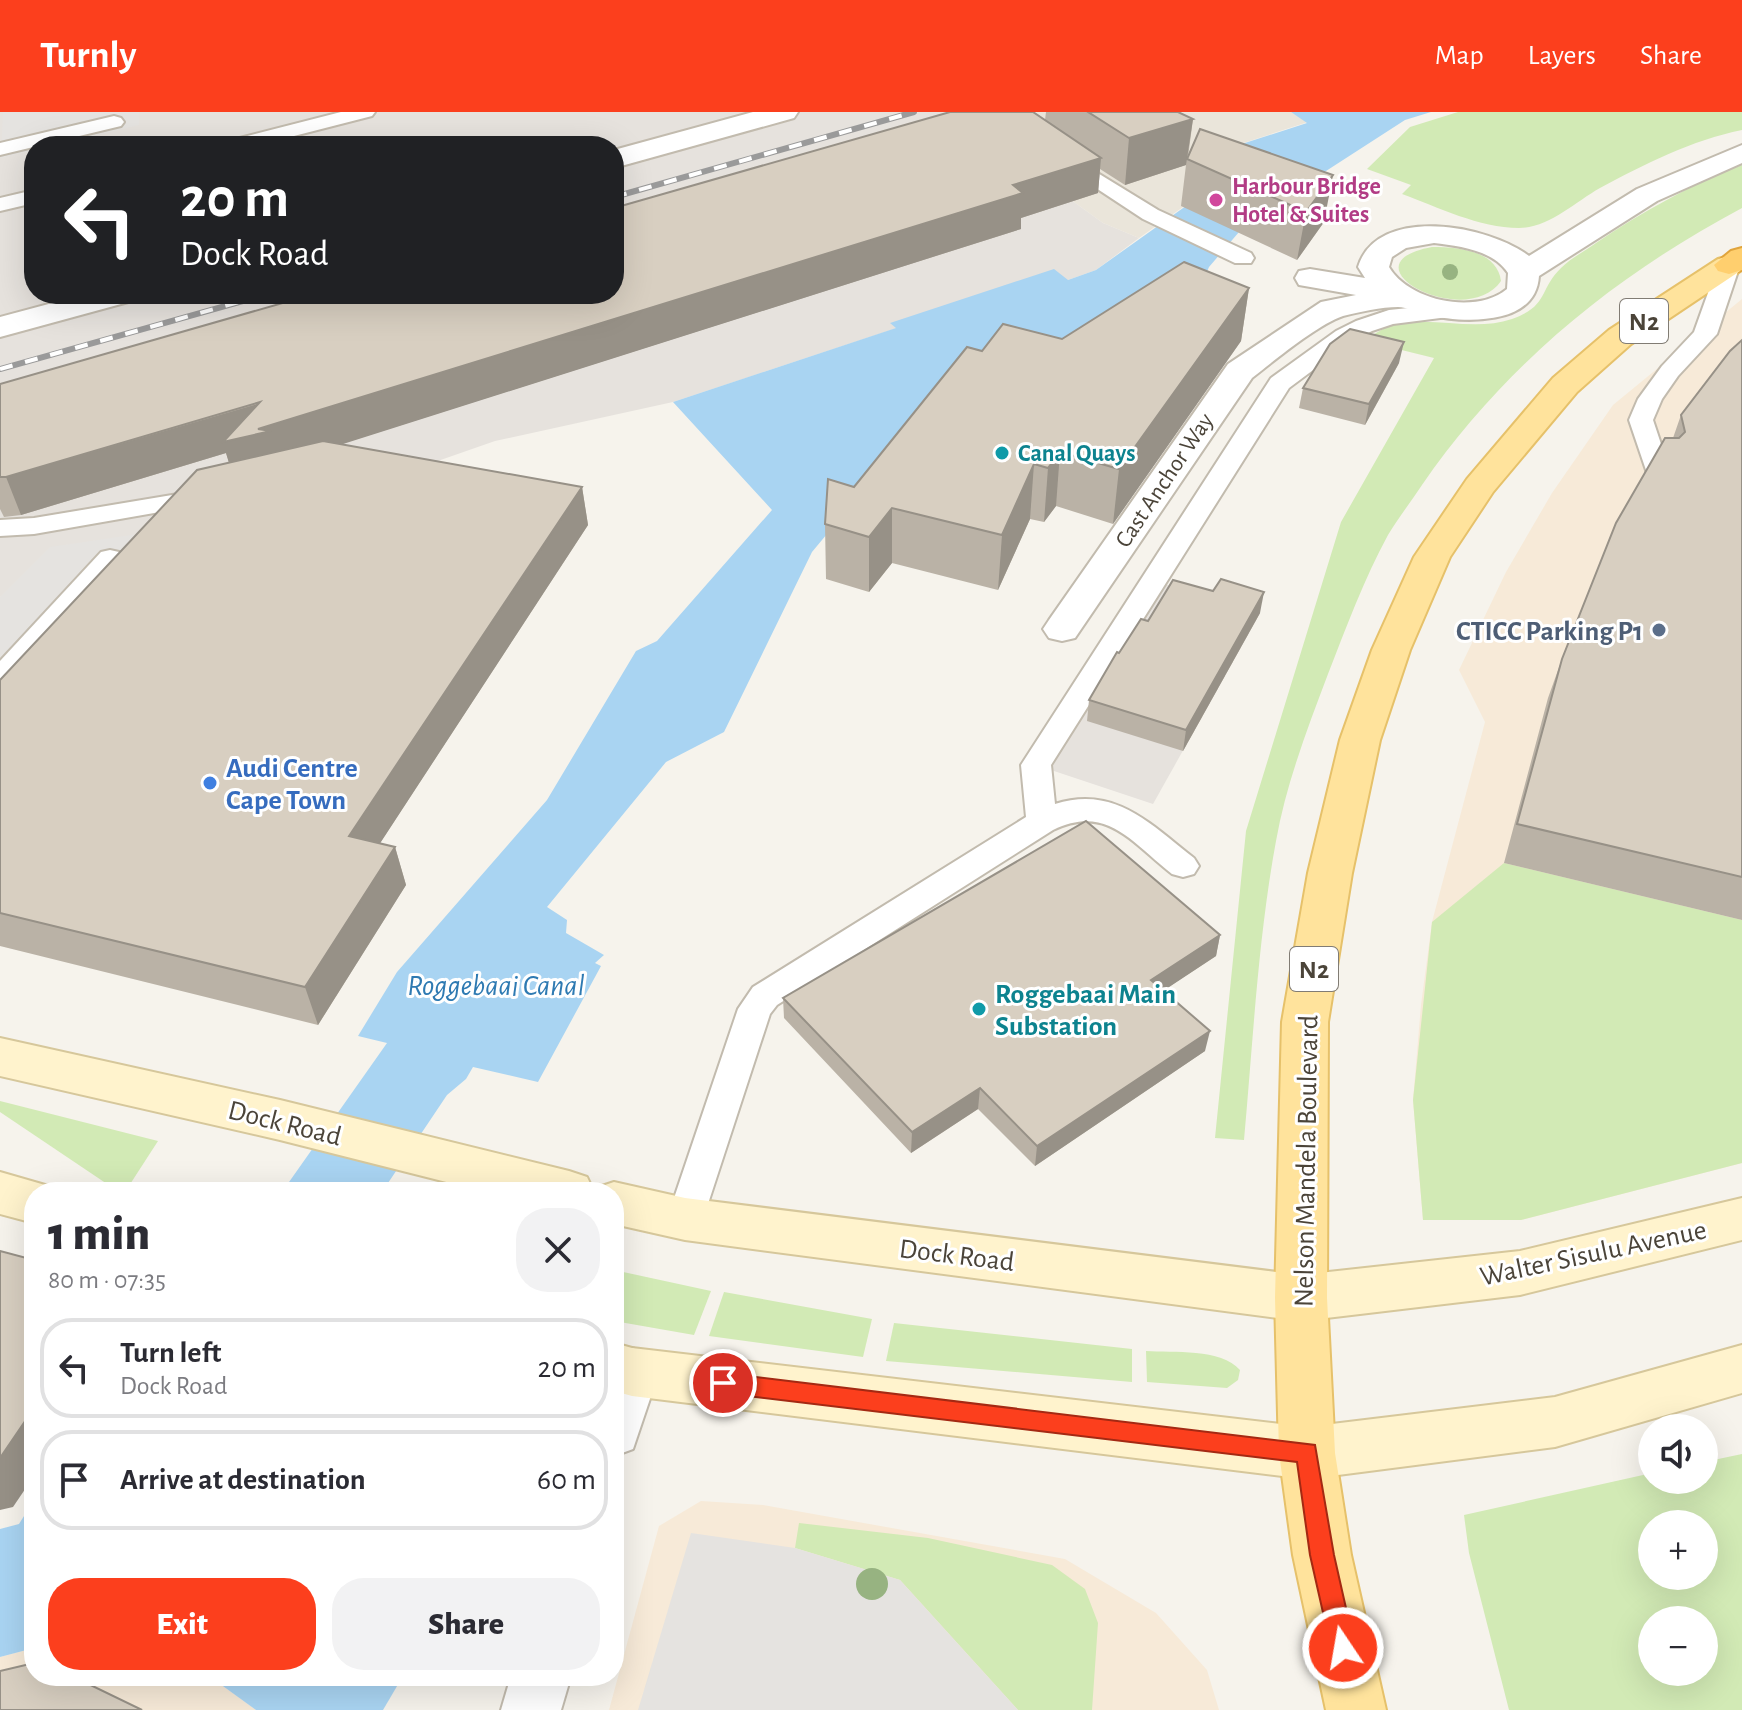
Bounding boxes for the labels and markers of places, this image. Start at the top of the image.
place label: Harbour Bridge Hotel & Suites [1232,175,1381,227]
marker: Harbour Bridge Hotel & Suites [1207,191,1225,209]
place label: Canal Quays [1018,442,1135,466]
marker: Canal Quays [993,444,1011,462]
place label: CTICC Parking P1 [1456,618,1643,646]
marker: CTICC Parking P1 [1650,621,1668,639]
place label: Audi Centre Cape Town [226,755,358,815]
marker: Audi Centre Cape Town [201,774,219,792]
place label: Roggebaai Main Substation [995,981,1176,1041]
marker: Roggebaai Main Substation [970,1000,988,1018]
pin [689,1349,757,1417]

